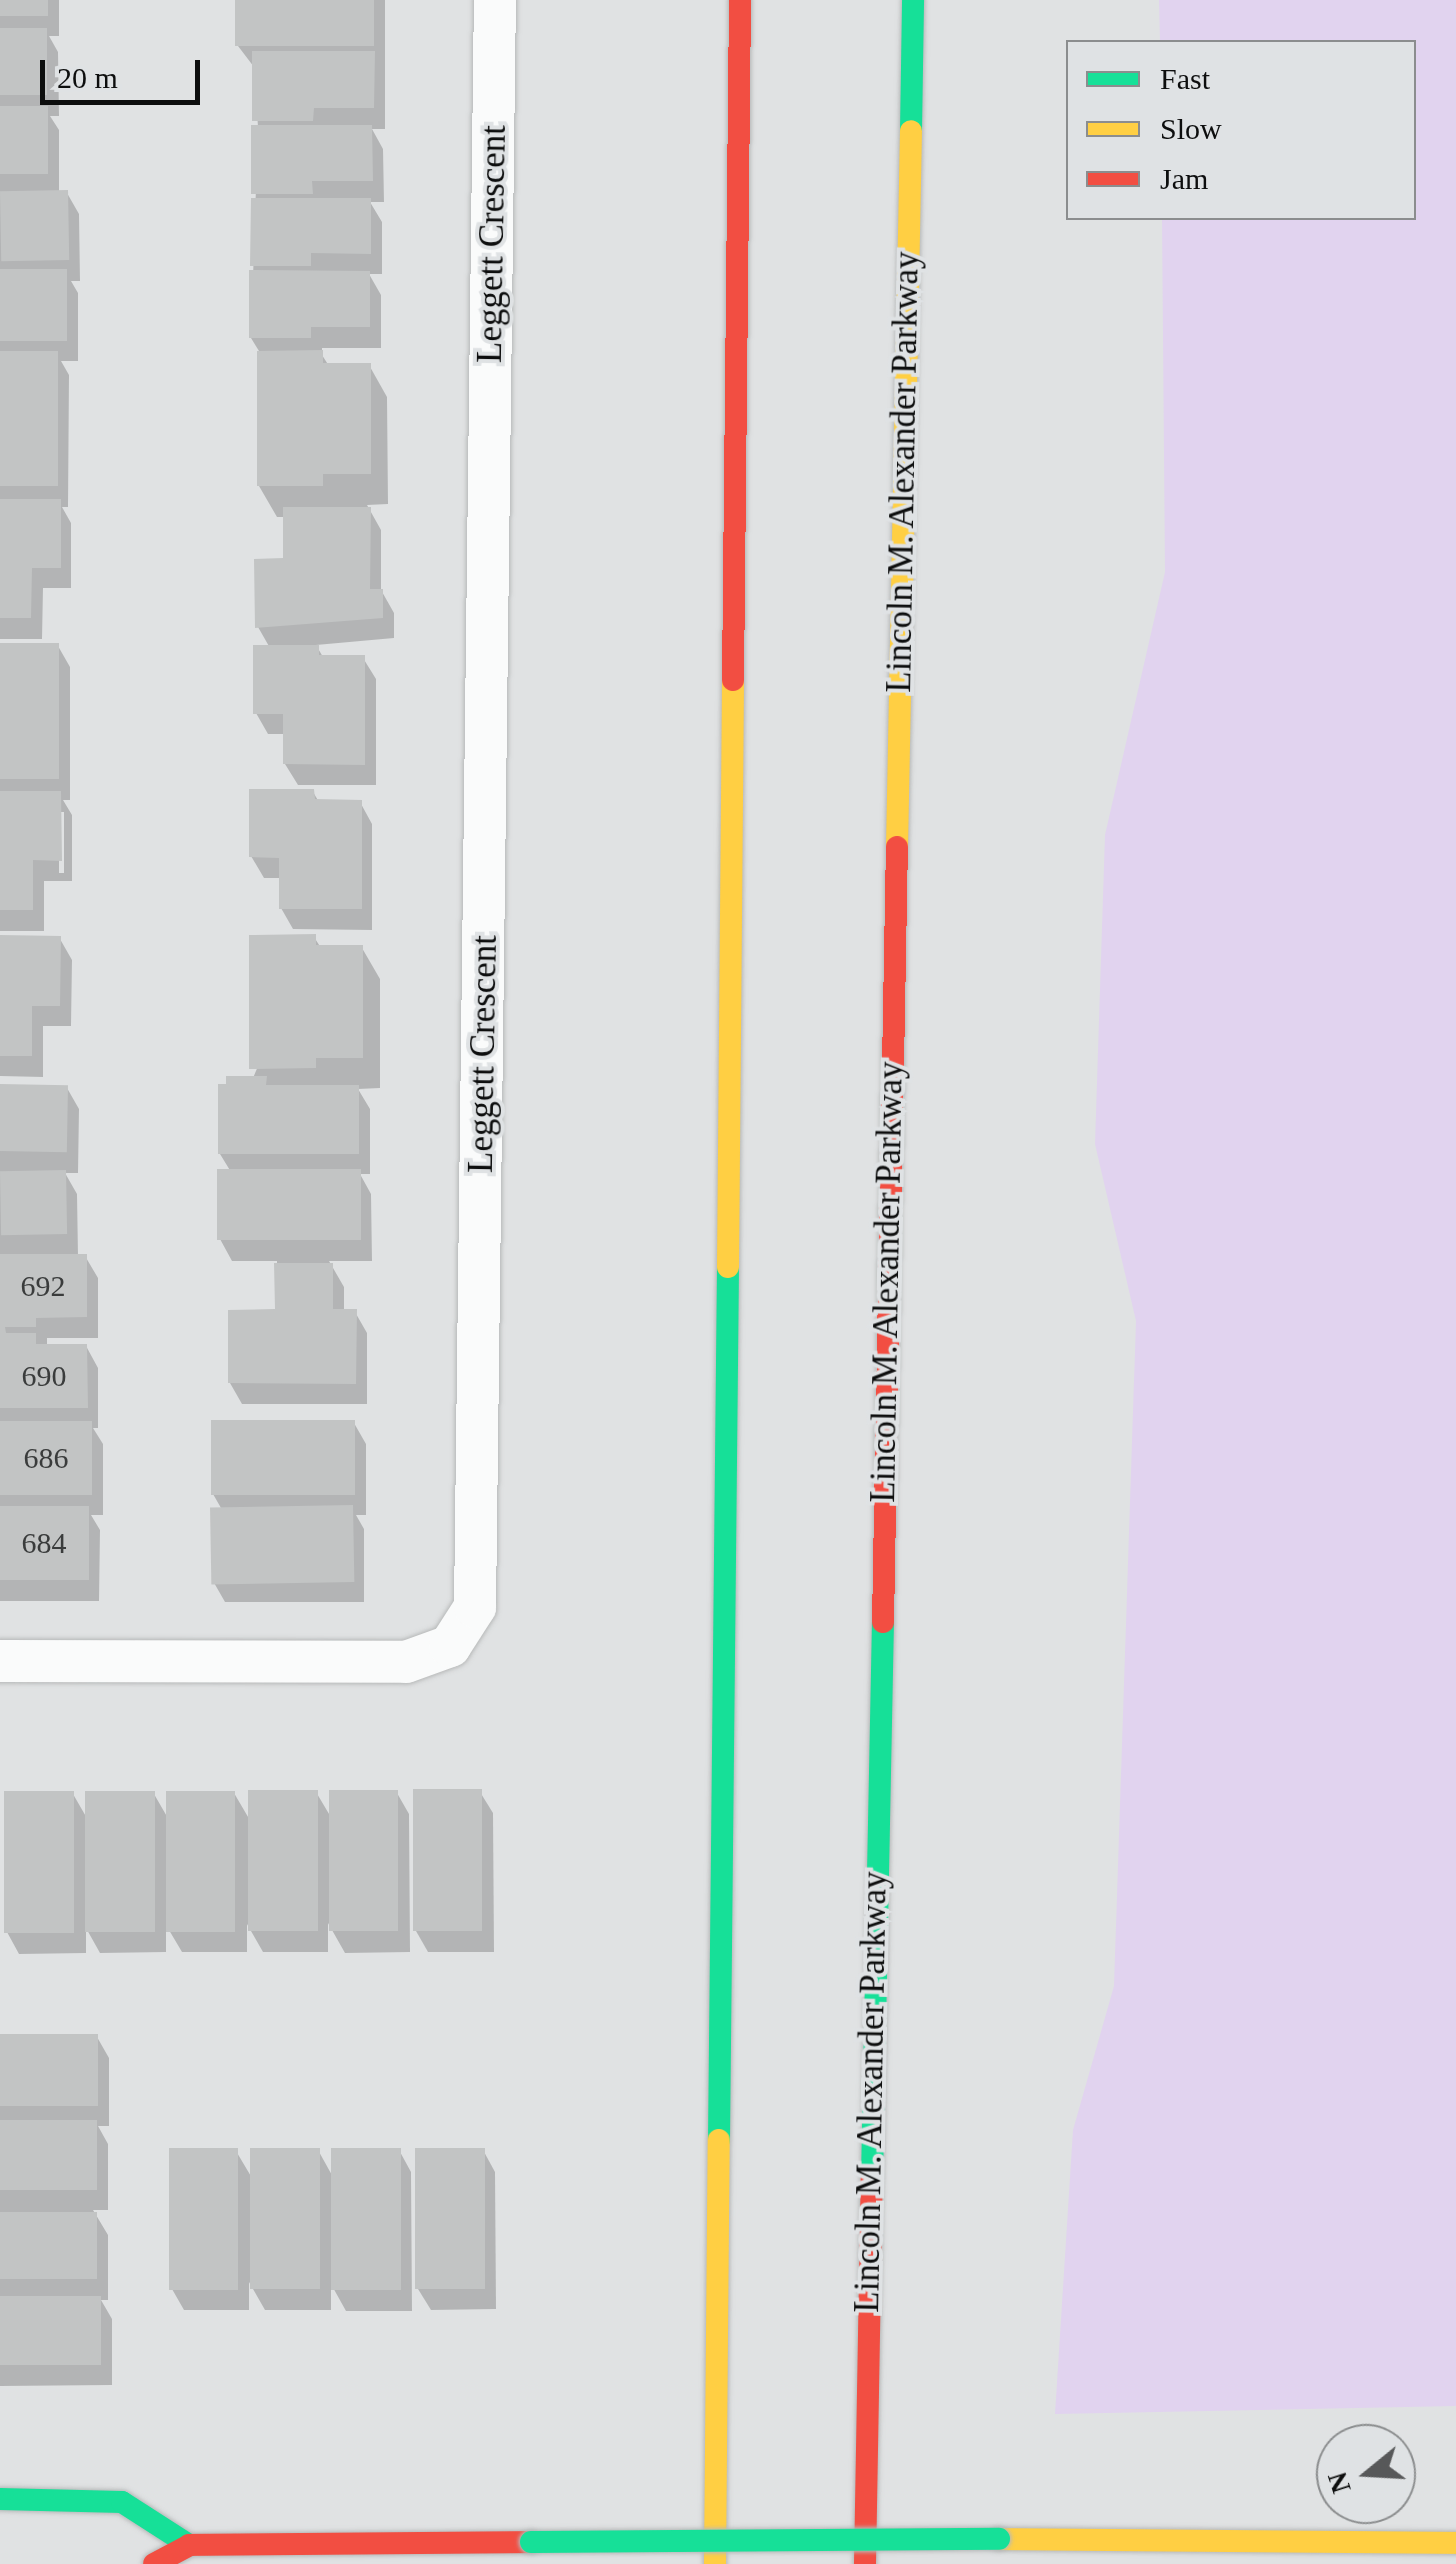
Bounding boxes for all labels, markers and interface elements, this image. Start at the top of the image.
scale bar [45,40,205,102]
legend [1066,40,1416,220]
text: 20 m [57,61,118,94]
text: Fast [1160,62,1210,95]
text: Slow [1160,112,1222,145]
street label: Leggett Crescent [469,125,515,363]
text: Jam [1160,162,1208,195]
street label: Lincoln M. Alexander Parkway [878,250,928,694]
street label: Leggett Crescent [460,935,506,1173]
street label: Lincoln M. Alexander Parkway [862,1060,912,1504]
house number: 692 [20,1268,66,1304]
house number: 690 [22,1358,66,1394]
house number: 686 [23,1440,68,1476]
house number: 684 [22,1525,66,1561]
street label: Lincoln M. Alexander Parkway [846,1870,896,2314]
north arrow [1316,2424,1416,2524]
text: N [1321,2468,1357,2497]

